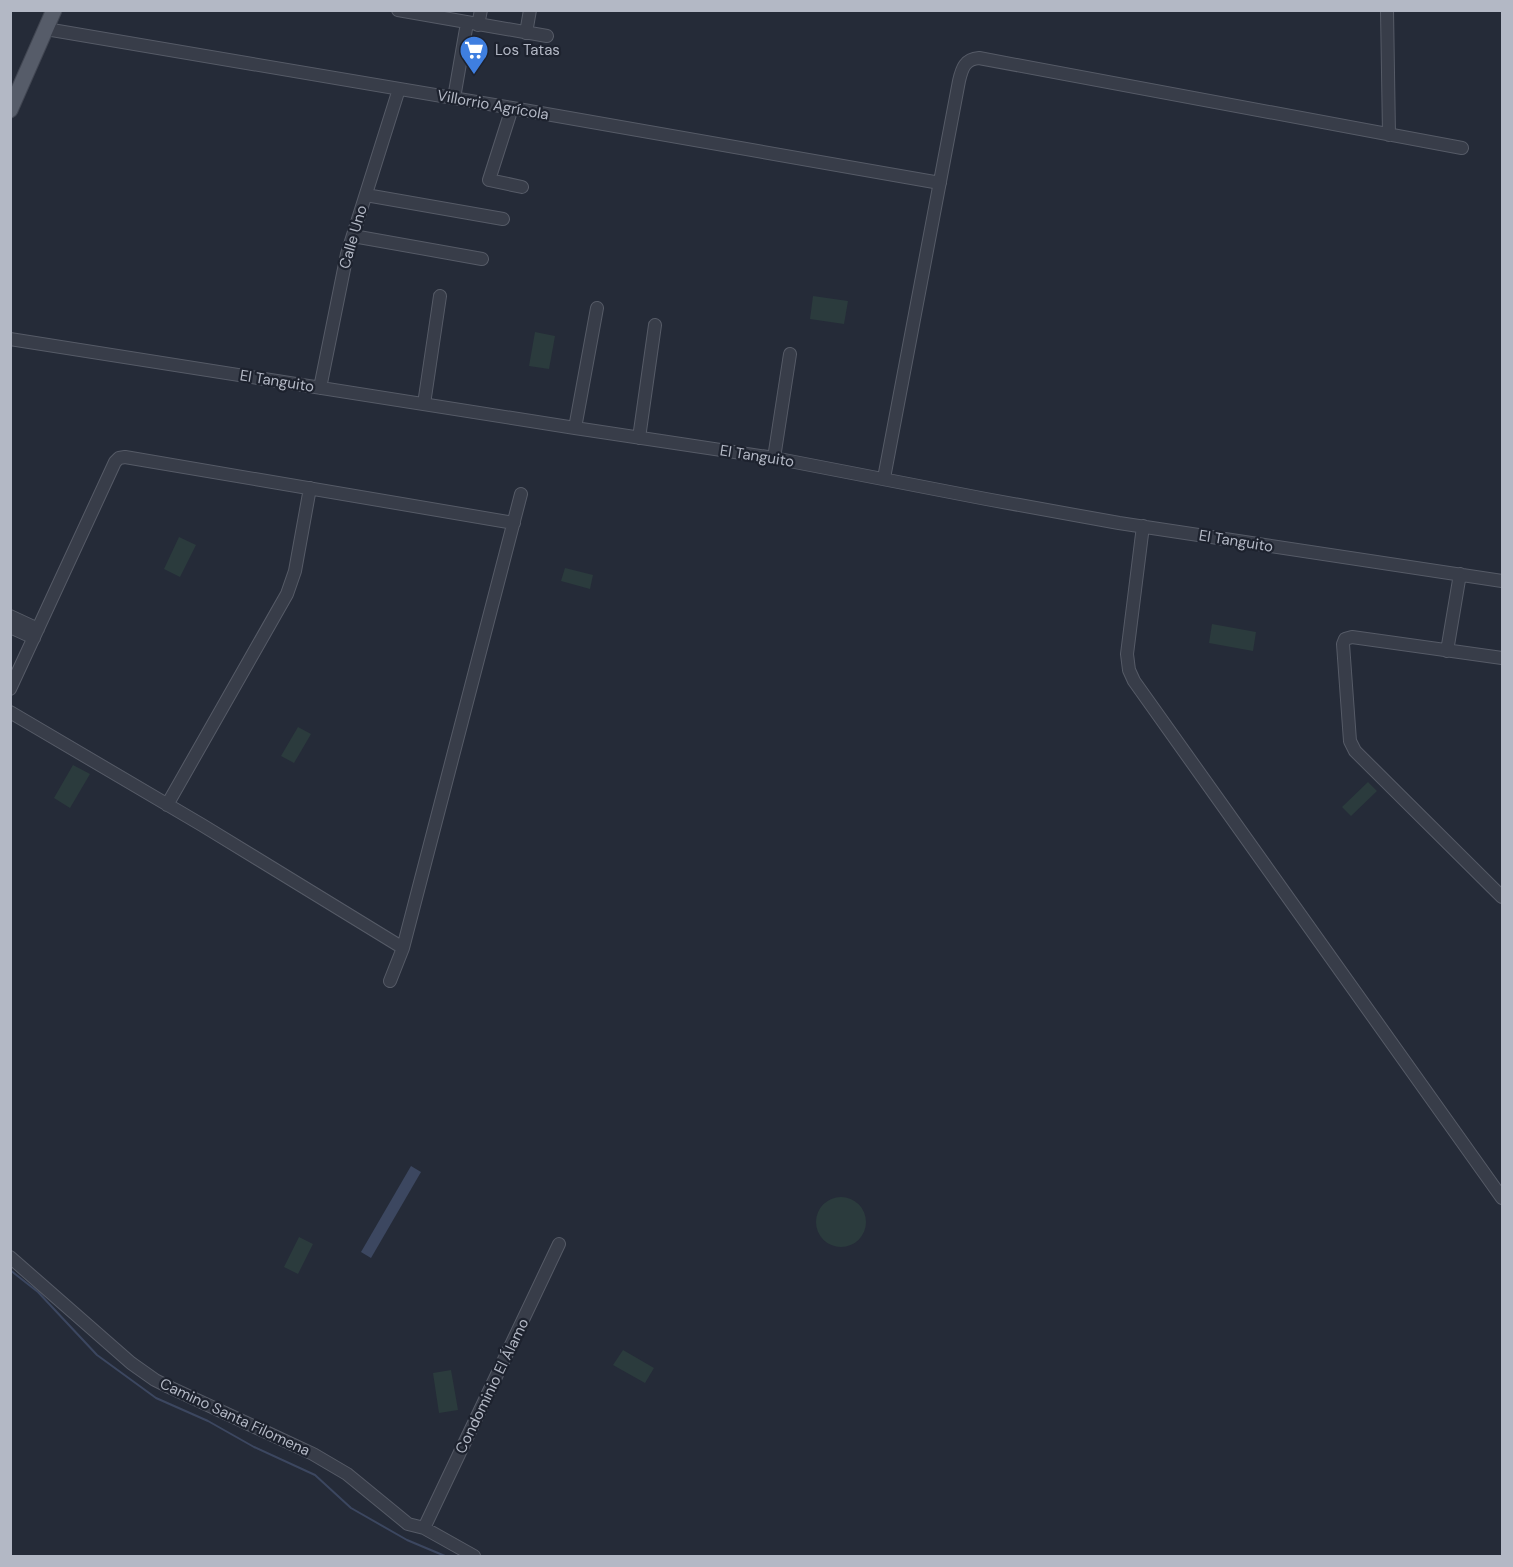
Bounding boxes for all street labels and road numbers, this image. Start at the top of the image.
street label: Villorrio Agrícola [436,85,550,125]
street label: Calle Uno [334,203,372,271]
street label: El Tanguito [238,365,316,397]
street label: El Tanguito [718,440,796,472]
street label: El Tanguito [1197,525,1275,557]
street label: Condominio El Álamo [451,1315,534,1457]
street label: Camino Santa Filomena [157,1373,313,1461]

